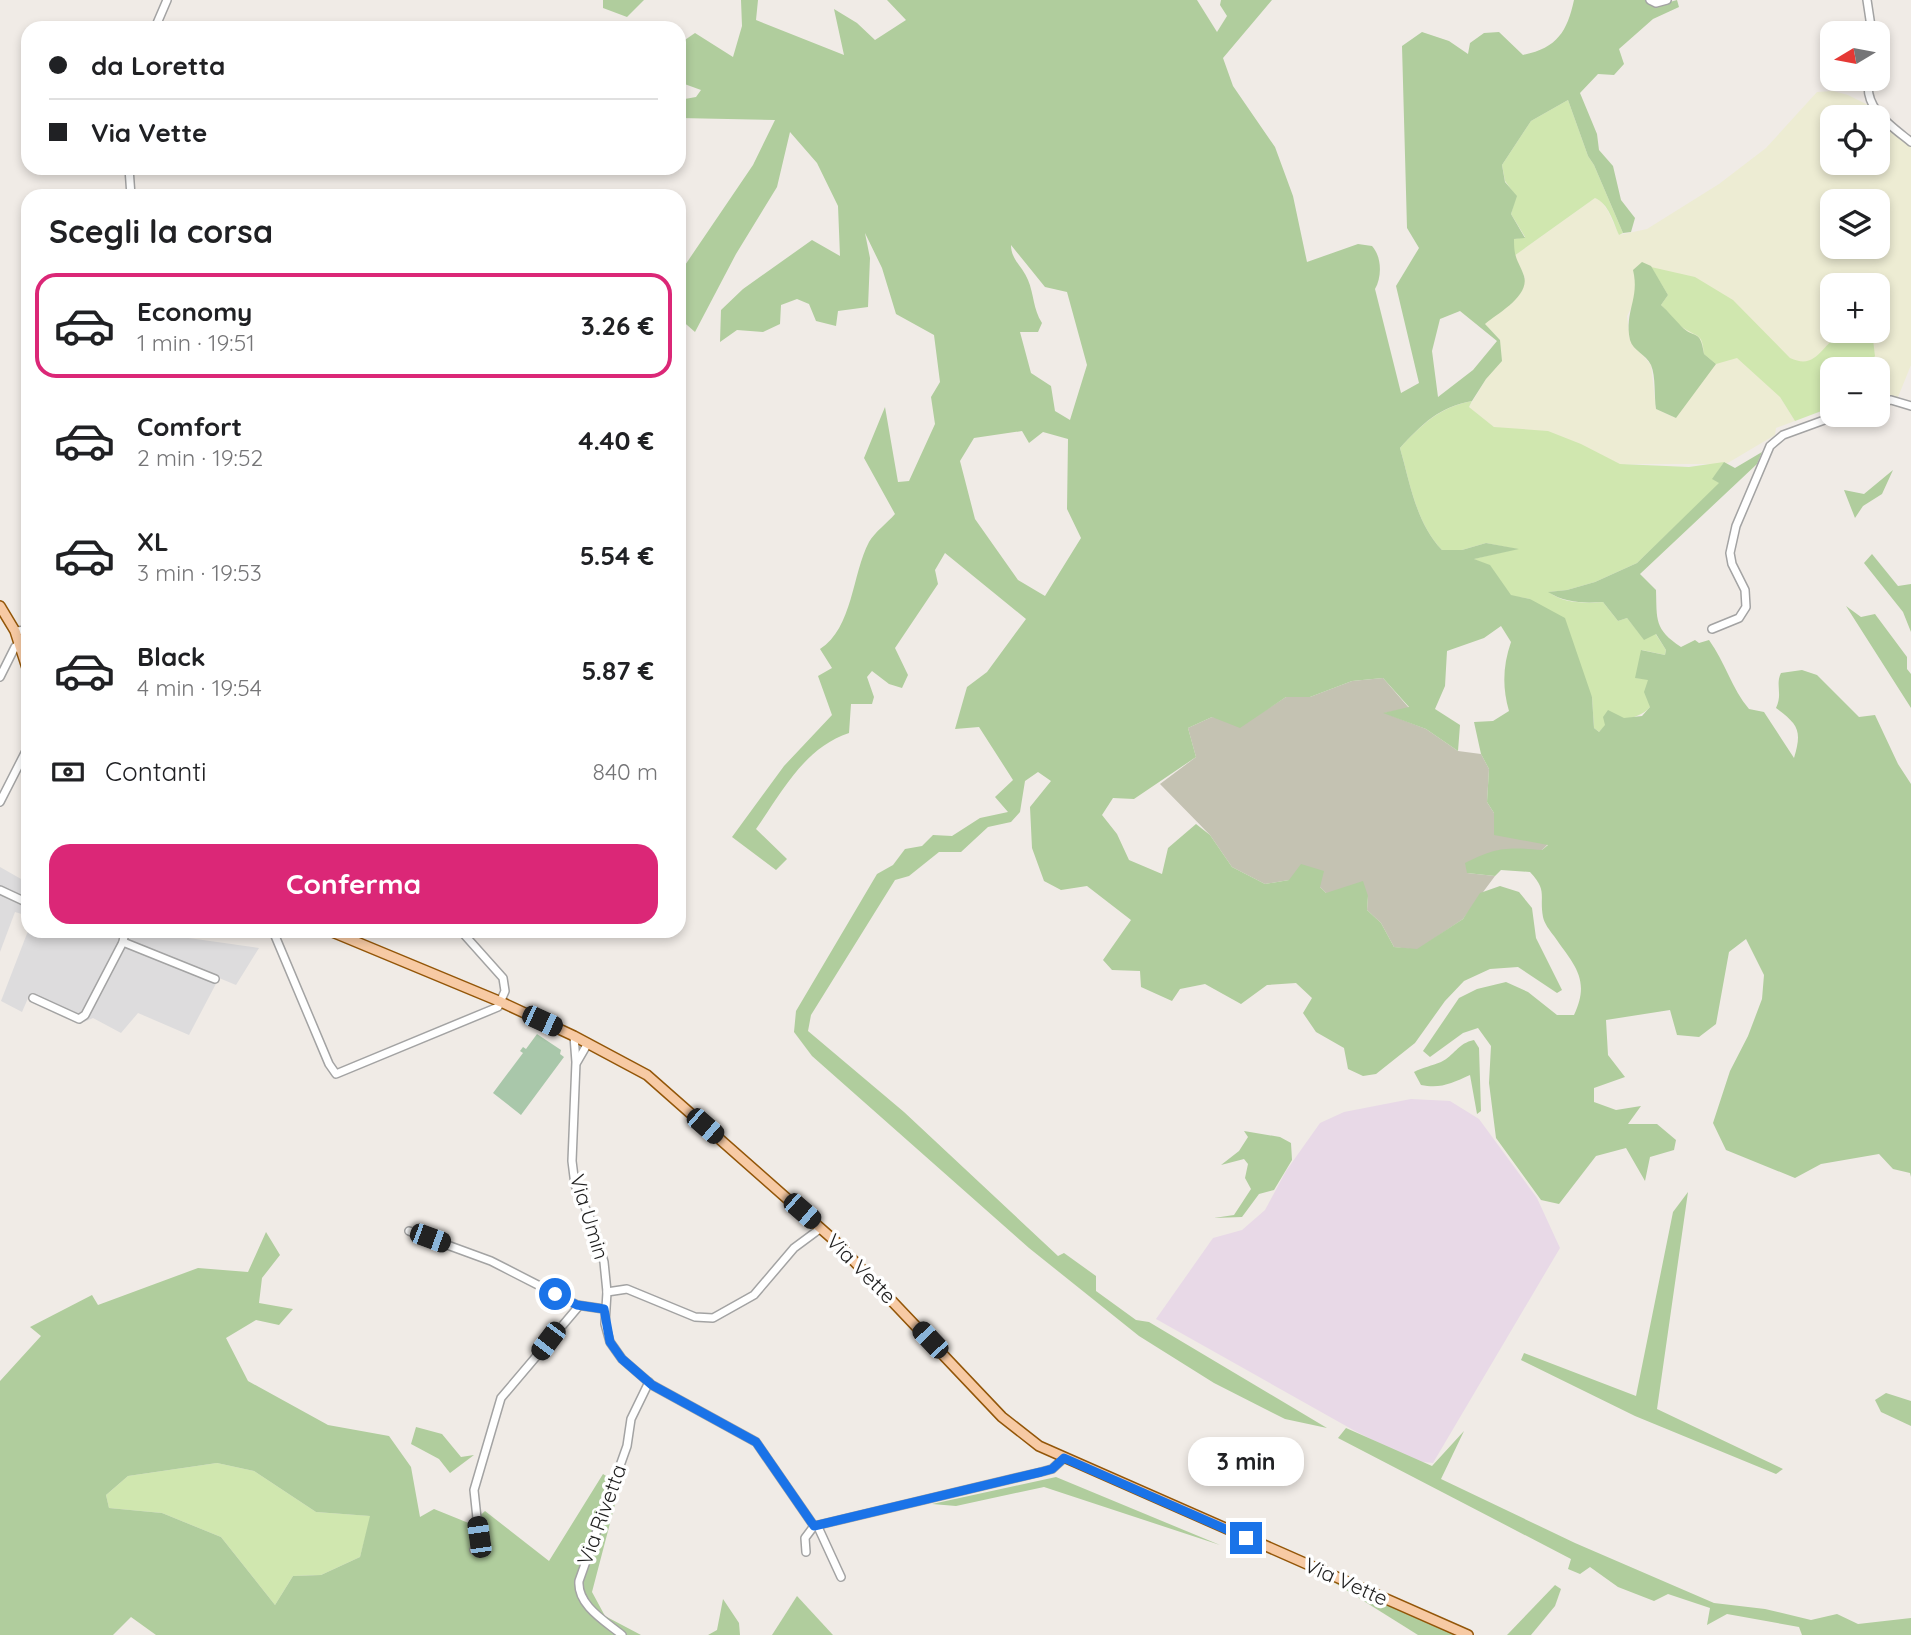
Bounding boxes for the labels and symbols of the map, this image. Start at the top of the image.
north arrow [1820,21,1890,91]
car [519,1003,566,1039]
car [683,1104,728,1148]
street label: Via Umin [565,1171,615,1262]
car [780,1189,825,1233]
car [407,1221,454,1255]
street label: Via Vette [821,1228,902,1309]
route start [539,1278,571,1310]
car [908,1317,953,1363]
car [527,1318,570,1364]
callout: 3 min [1188,1436,1304,1486]
street label: Via Rivetta [571,1461,631,1569]
car [466,1515,493,1559]
route end [1230,1522,1262,1554]
street label: Via Vette [1301,1551,1392,1611]

